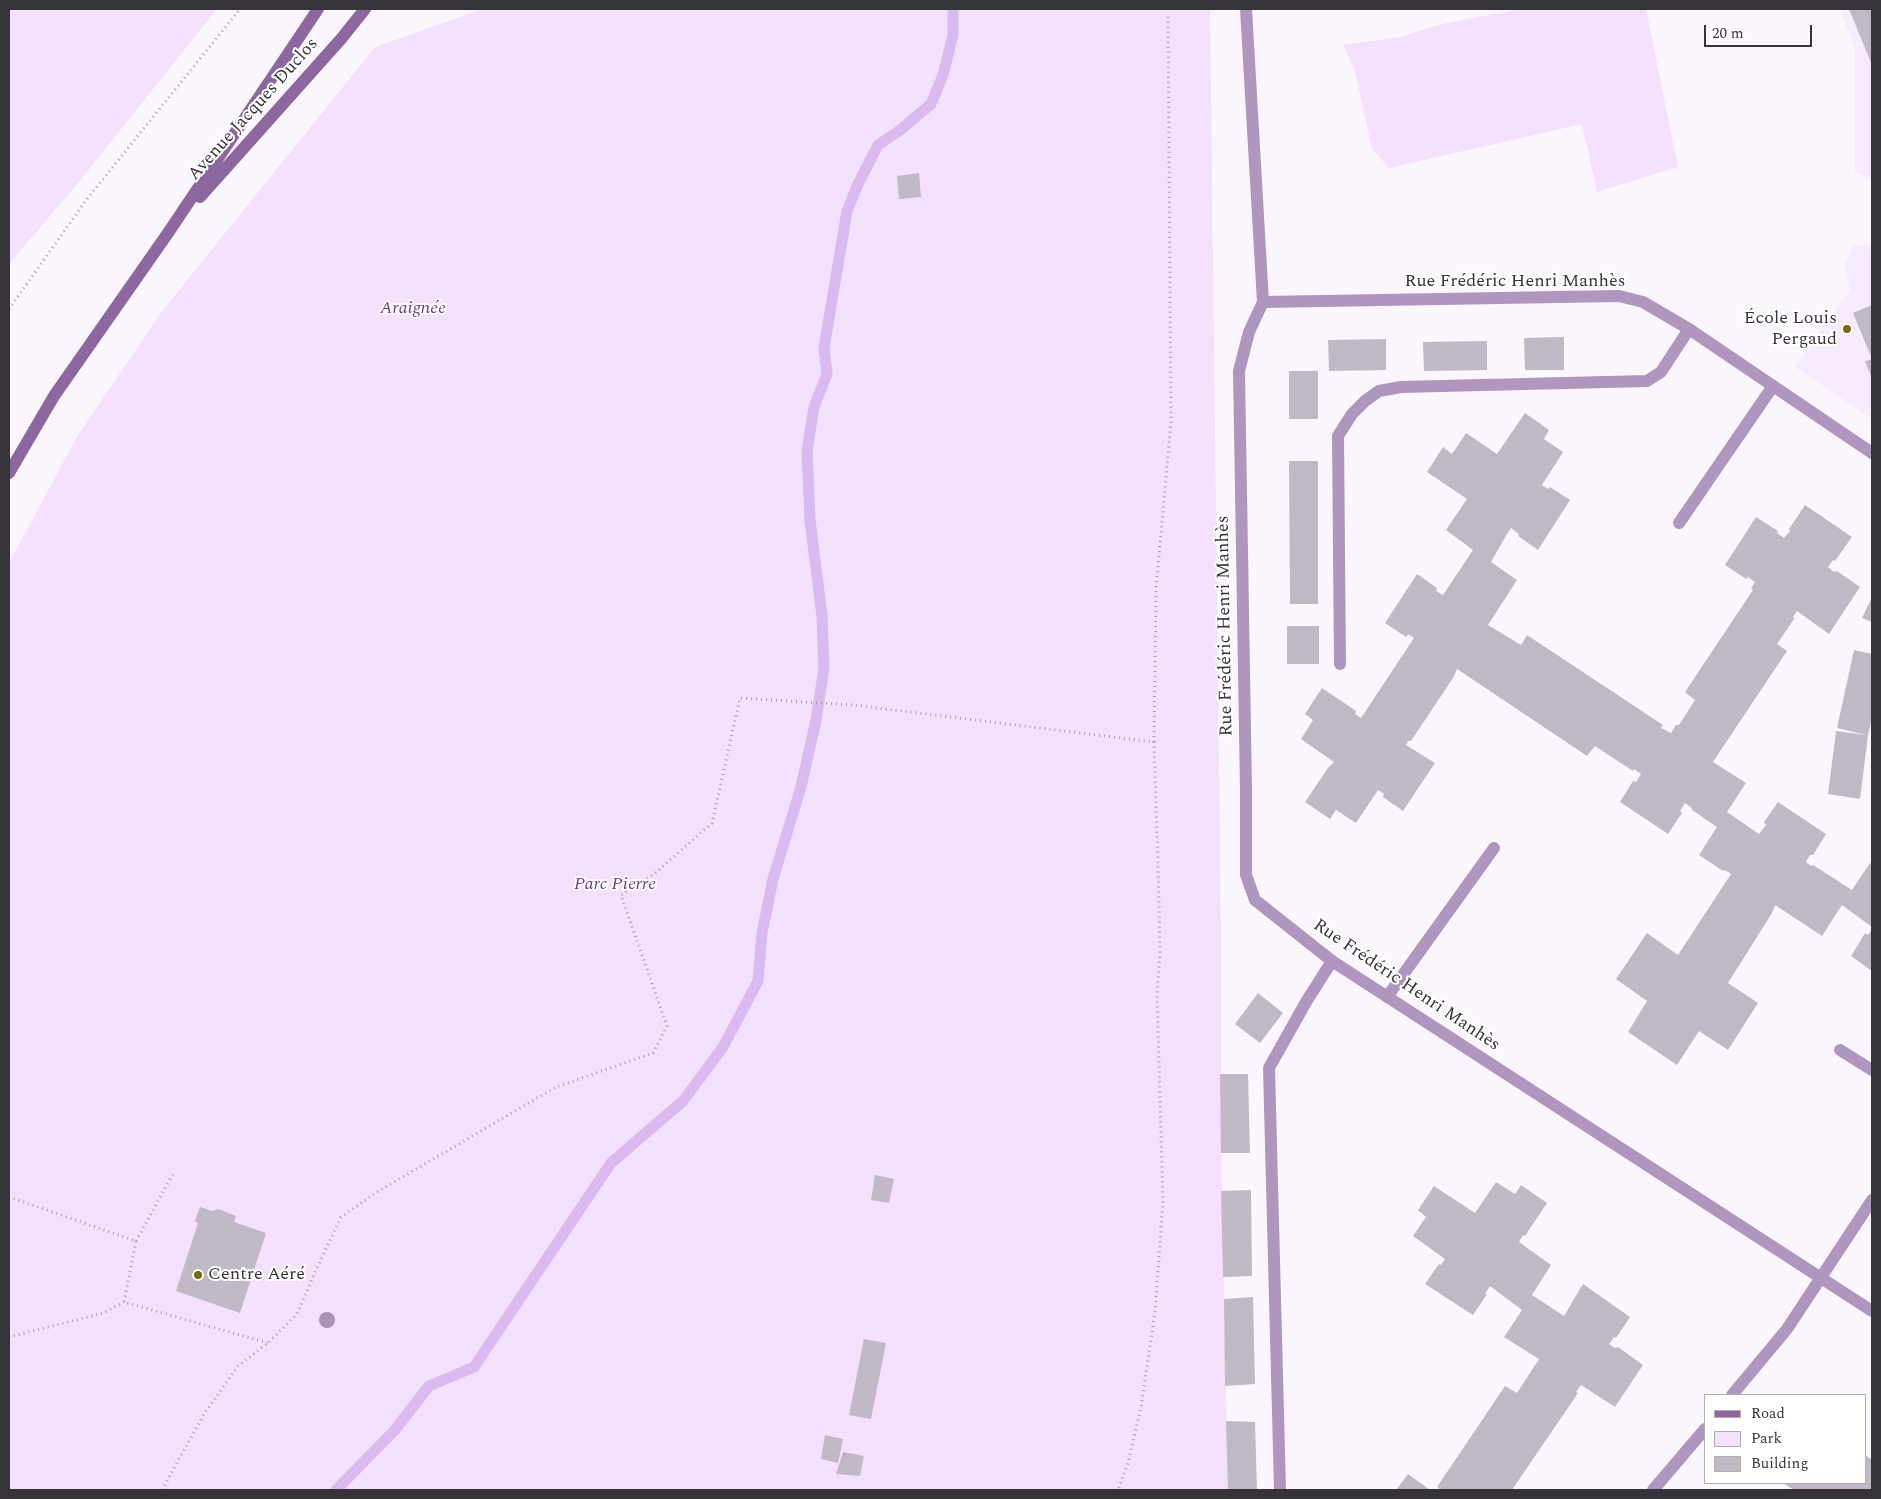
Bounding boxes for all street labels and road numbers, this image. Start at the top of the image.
street label: Avenue Jacques Duclos [184,34,324,186]
street label: Rue Frédéric Henri Manhès [1405,271,1625,293]
street label: Rue Frédéric Henri Manhès [1213,515,1239,737]
street label: Rue Frédéric Henri Manhès [1308,915,1504,1057]

